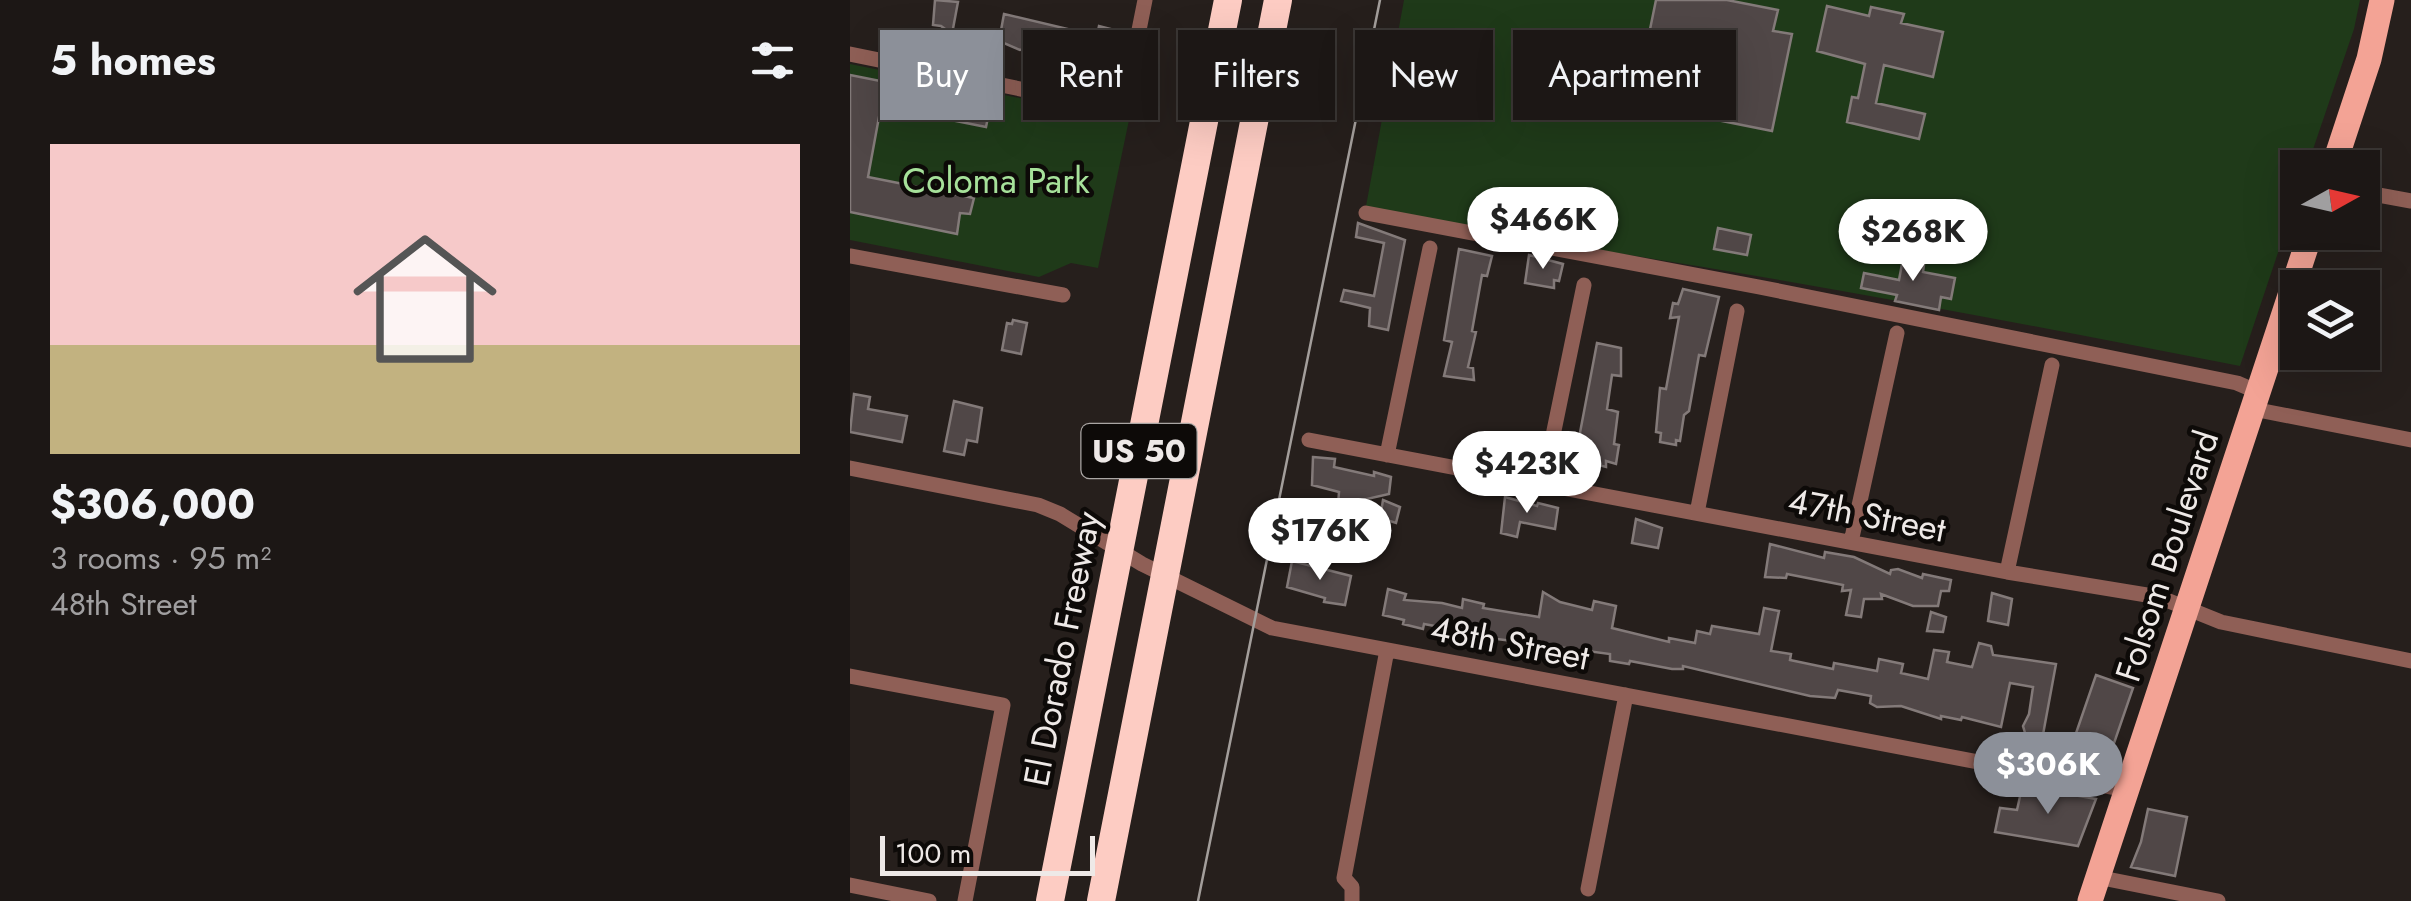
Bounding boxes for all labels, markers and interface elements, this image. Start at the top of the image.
text: 5 homes [50,30,216,91]
chip: Buy [880,30,1003,120]
chip: Rent [1023,30,1158,120]
chip: Filters [1178,30,1335,120]
chip: New [1355,30,1493,120]
chip: Apartment [1513,30,1736,120]
icon: filters [745,33,800,88]
north arrow [2280,150,2380,250]
map controls [2280,150,2380,370]
park label: Coloma Park [902,156,1090,206]
pin: $466K [1473,187,1613,272]
text: $466K [1489,196,1597,242]
pin: $268K [1843,199,1983,284]
text: $268K [1861,208,1965,254]
icon: home [335,209,515,389]
button: layers [2280,270,2380,370]
road number: US 50 [1082,424,1196,478]
street label: Folsom Boulevard [2103,424,2231,688]
pin: $423K [1457,431,1597,516]
text: $423K [1474,440,1580,486]
text: $306,000 [50,474,255,535]
street label: 47th Street [1784,475,1951,555]
pin: $176K [1250,498,1390,583]
street label: El Dorado Freeway [1011,507,1113,791]
text: $176K [1270,507,1370,553]
text: 3 rooms · 95 m² [50,535,271,581]
text: 48th Street [50,581,197,627]
street label: 48th Street [1427,603,1594,683]
pin: $306K [1978,732,2118,817]
text: $306K [1996,741,2100,787]
scale bar [880,831,1095,876]
text: 100 m [895,833,971,874]

